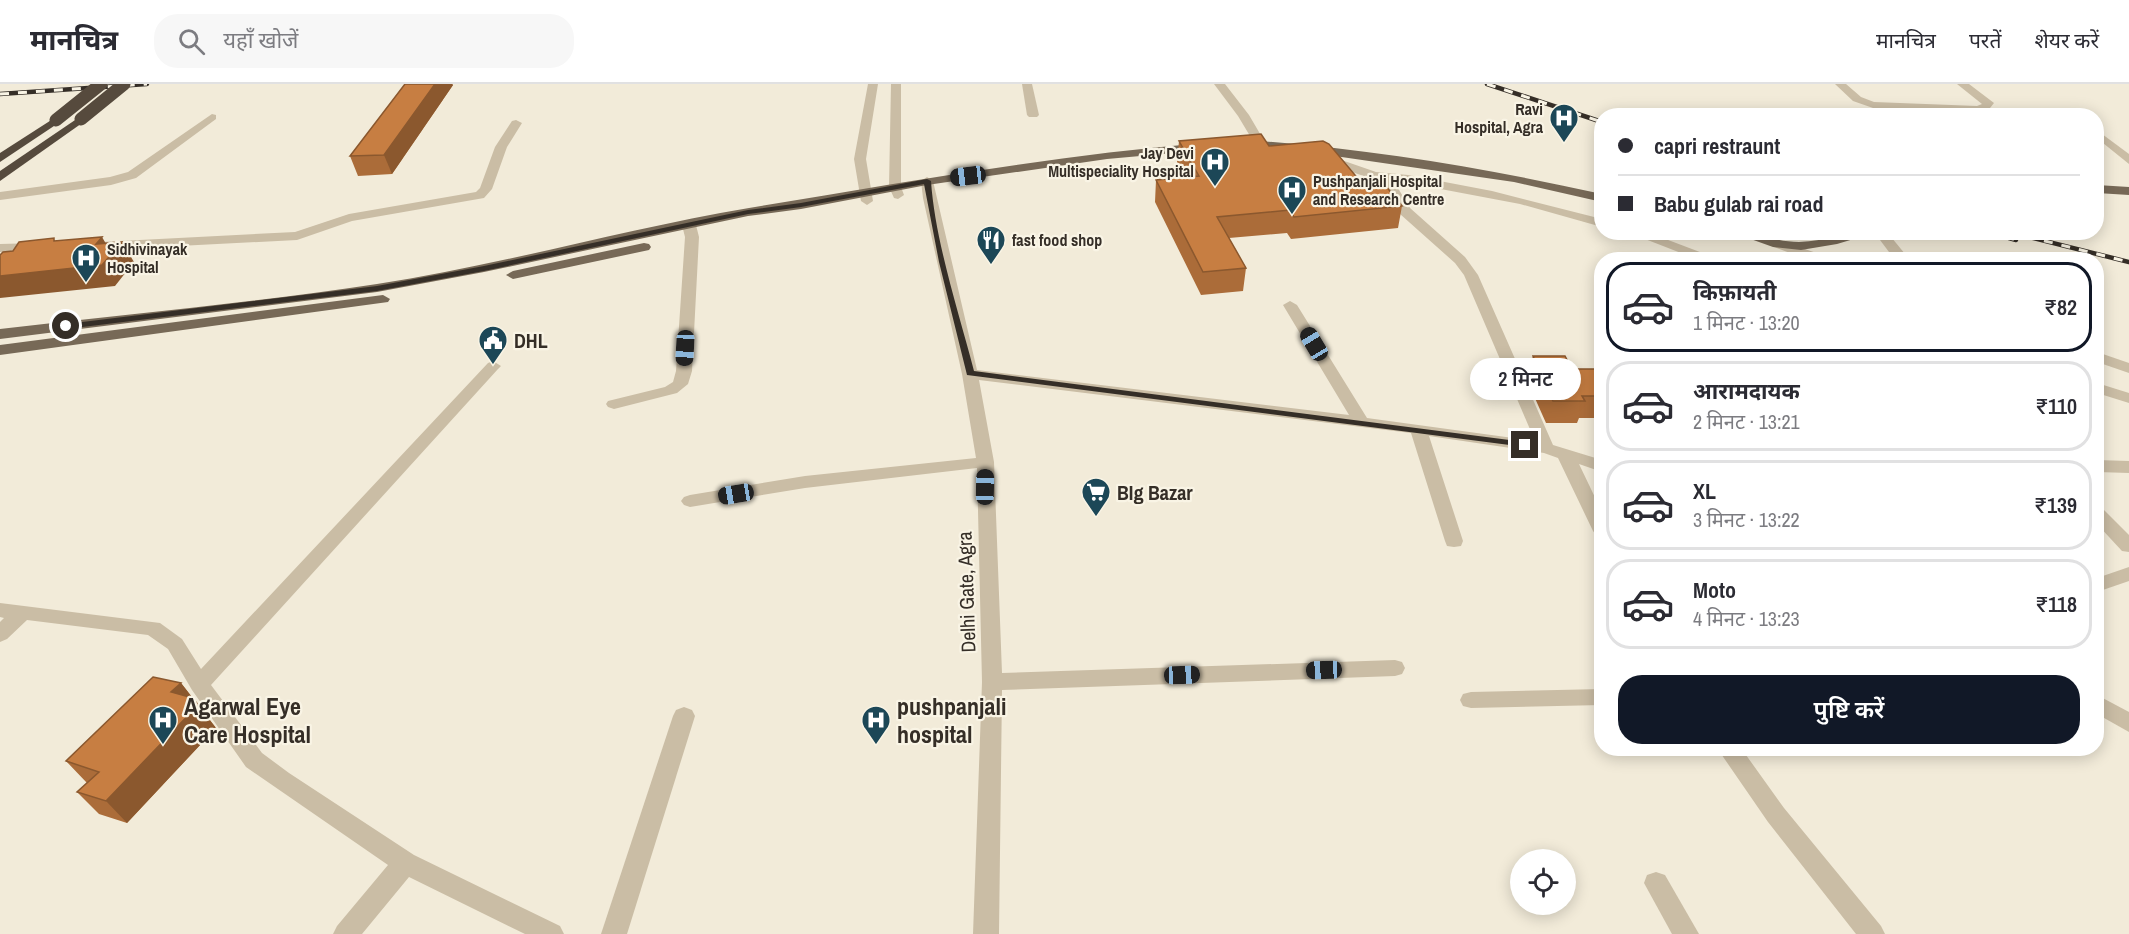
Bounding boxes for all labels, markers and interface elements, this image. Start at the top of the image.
search box [154,14,574,68]
text: मानचित्र [30,21,118,59]
icon: search [175,25,208,58]
text: यहाँ खोजें [223,25,298,55]
text: मानचित्र [1876,26,1936,55]
text: परतें [1969,26,2001,55]
text: शेयर करें [2034,26,2099,55]
place label: Ravi Hospital, Agra [1455,98,1544,138]
hospital icon: Ravi Hospital, Agra [1548,102,1580,144]
text: capri restraunt [1654,131,1780,161]
place label: Jay Devi Multispeciality Hospital [1048,142,1194,182]
hospital icon: Jay Devi Multispeciality Hospital [1199,146,1231,188]
car [949,165,987,187]
place label: Pushpanjali Hospital and Research Centre [1313,170,1444,210]
hospital icon: Pushpanjali Hospital and Research Centre [1276,174,1308,216]
text: Babu gulab rai road [1654,189,1823,219]
restaurant icon: fast food shop [975,224,1007,266]
place label: fast food shop [1012,229,1102,251]
place label: Sidhivinayak Hospital [107,238,188,278]
hospital icon: Sidhivinayak Hospital [70,242,102,284]
text: किफ़ायती [1693,277,1777,307]
icon: car [1621,280,1675,334]
text: ₹82 [2044,292,2077,322]
text: 1 मिनट · 13:20 [1693,309,1800,336]
route start [52,312,79,339]
public building icon: DHL [477,324,509,366]
car [1297,324,1331,364]
place label: DHL [514,327,548,354]
car [675,330,695,366]
callout: 2 मिनट [1470,358,1580,400]
text: 2 मिनट [1498,365,1553,392]
text: आरामदायक [1693,376,1800,406]
icon: car [1621,379,1675,433]
text: ₹110 [2035,391,2077,421]
text: 2 मिनट · 13:21 [1693,408,1800,435]
route end [1511,431,1538,458]
car [976,469,994,505]
supermarket icon: BIg Bazar [1080,476,1112,518]
text: XL [1693,476,1716,506]
icon: car [1621,478,1675,532]
place label: BIg Bazar [1117,479,1193,506]
car [717,482,755,506]
text: ₹139 [2034,490,2077,520]
text: 3 मिनट · 13:22 [1693,506,1800,533]
street label: Delhi Gate, Agra [950,531,982,653]
text: Moto [1693,575,1736,605]
icon: car [1621,577,1675,631]
text: ₹118 [2035,589,2077,619]
text: 4 मिनट · 13:23 [1693,605,1800,632]
car [1306,660,1342,680]
car [1164,665,1200,685]
button: पुष्टि करें [1618,675,2080,744]
place label: Agarwal Eye Care Hospital [184,690,311,750]
place label: pushpanjali hospital [897,690,1006,750]
hospital icon: Agarwal Eye Care Hospital [147,704,179,746]
hospital icon: pushpanjali hospital [860,704,892,746]
map controls [1510,849,1576,915]
button: locate [1510,849,1576,915]

